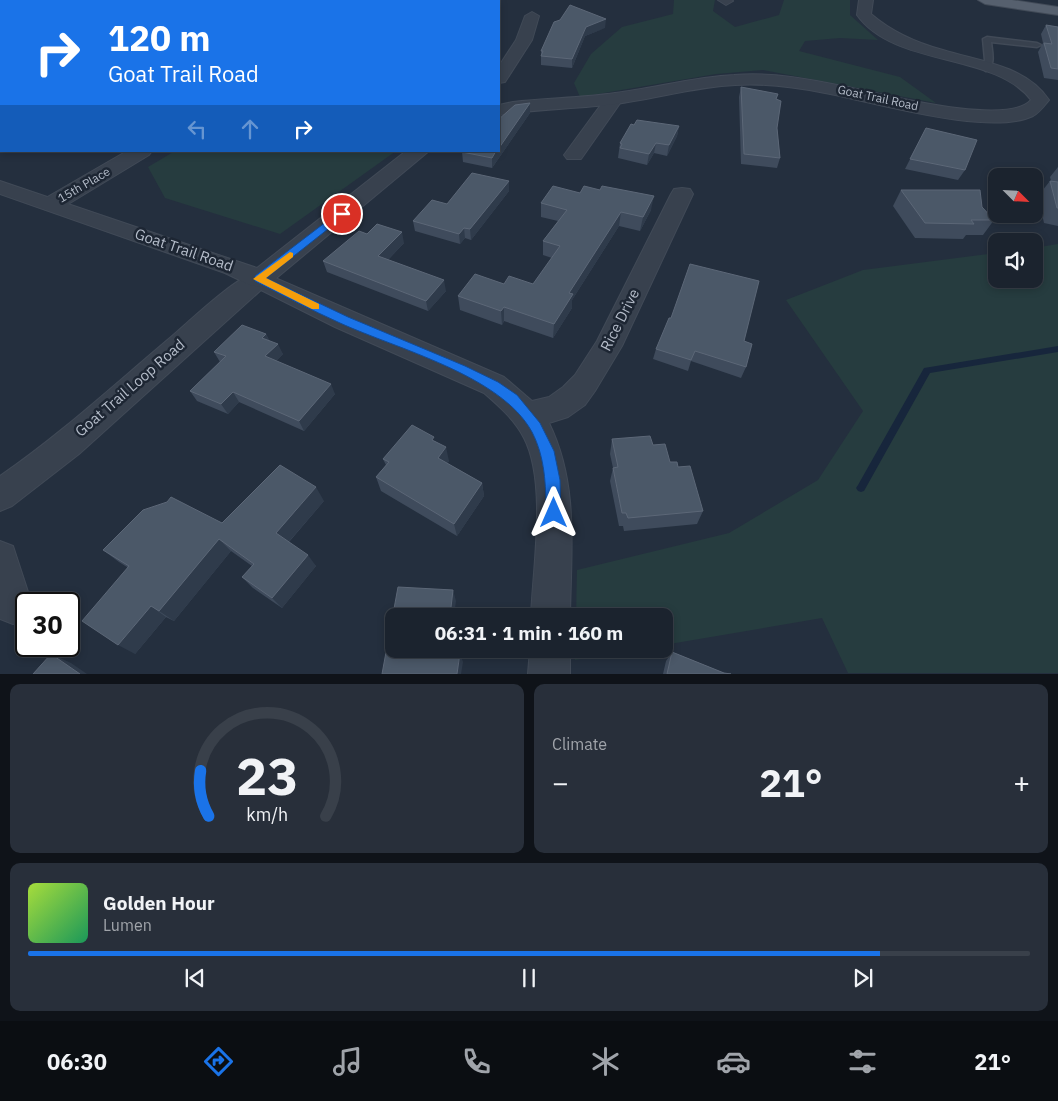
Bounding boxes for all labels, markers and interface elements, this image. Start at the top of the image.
text: 120 m [108,15,211,61]
icon: right [25,20,90,85]
text: Goat Trail Road [108,59,259,88]
street label: Goat Trail Road [836,82,920,113]
icon: left [183,115,211,143]
icon: ahead [236,115,264,143]
icon: right [289,115,317,143]
street label: 15th Place [55,163,113,206]
north arrow [988,168,1042,222]
map controls [988,168,1043,288]
pin [321,193,363,235]
icon: arrive [328,200,356,228]
street label: Goat Trail Road [132,224,236,275]
button: sound [988,233,1043,288]
street label: Rice Drive [596,285,643,354]
street label: Goat Trail Loop Road [71,335,188,440]
position arrow [527,486,579,538]
speed limit sign: 30 [15,592,80,657]
text: 06:31 · 1 min · 160 m [435,621,623,645]
text: Climate [552,734,607,754]
text: 23 [236,742,298,809]
text: 21° [759,758,823,807]
text: − [552,764,569,801]
text: + [1013,764,1030,801]
text: km/h [246,803,288,826]
text: Golden Hour [103,891,215,915]
text: Lumen [103,915,152,935]
icon: previous [181,964,209,992]
icon: pause [515,964,543,992]
icon: next [849,964,877,992]
icon: directions [201,1044,236,1079]
icon: music [330,1044,365,1079]
icon: phone [459,1044,494,1079]
icon: climate [588,1044,623,1079]
icon: car [716,1044,751,1079]
icon: filters [845,1044,880,1079]
text: 06:30 [47,1047,107,1076]
text: 21° [974,1047,1011,1076]

